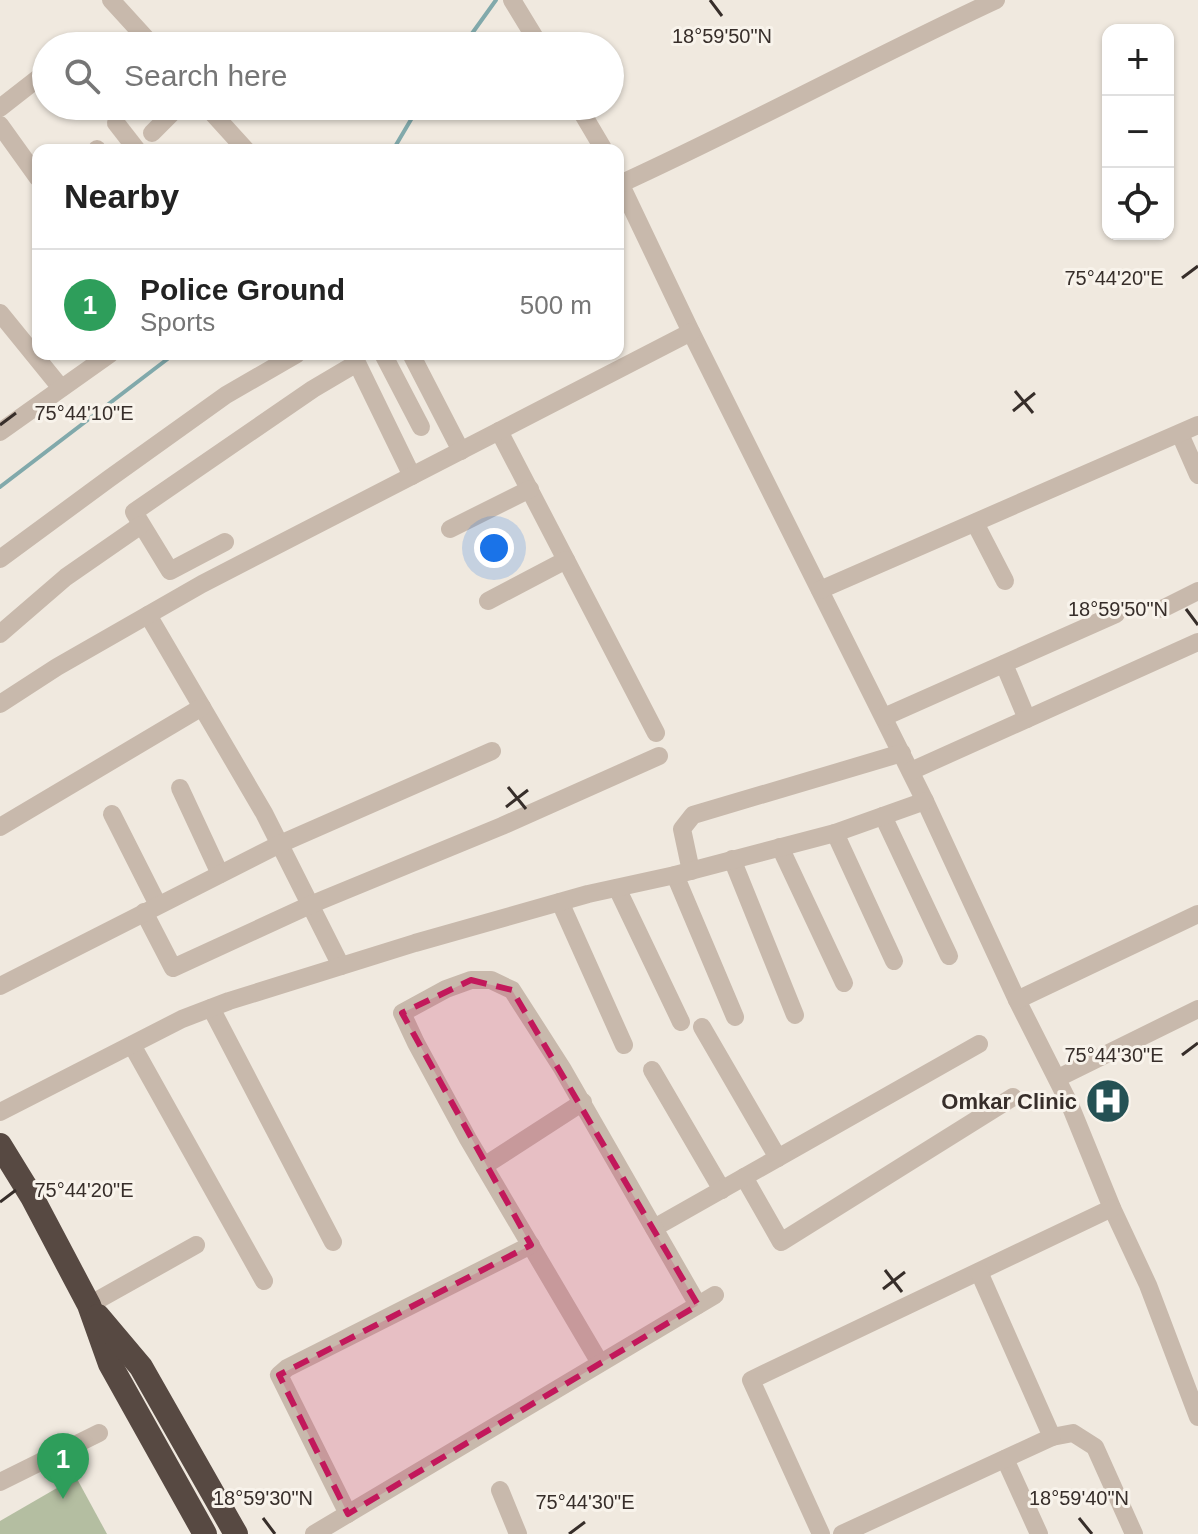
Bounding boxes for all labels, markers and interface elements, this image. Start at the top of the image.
map controls [1102,24,1174,240]
button: + [1102,24,1174,96]
text: 18°59'50"N [672,25,772,47]
search box [32,32,624,120]
icon: search [60,54,104,98]
text: Search here [124,59,287,92]
button: − [1102,96,1174,168]
button: locate [1102,168,1174,240]
text: Nearby [64,177,179,215]
text: 75°44'20"E [1065,267,1164,289]
text: Police Ground [140,273,345,306]
text: 1 [83,290,97,320]
text: 500 m [520,290,592,320]
text: Sports [140,307,215,337]
text: 75°44'10"E [35,402,134,424]
your location [474,528,514,568]
text: 18°59'50"N [1068,598,1168,620]
text: 75°44'30"E [1065,1044,1164,1066]
hospital icon: Omkar Clinic [1084,1077,1132,1125]
place label: Omkar Clinic [941,1089,1077,1114]
text: 75°44'20"E [35,1179,134,1201]
pin: 1 [37,1433,89,1499]
text: 18°59'30"N [213,1487,313,1509]
text: 18°59'40"N [1029,1487,1129,1509]
text: 75°44'30"E [536,1491,635,1513]

